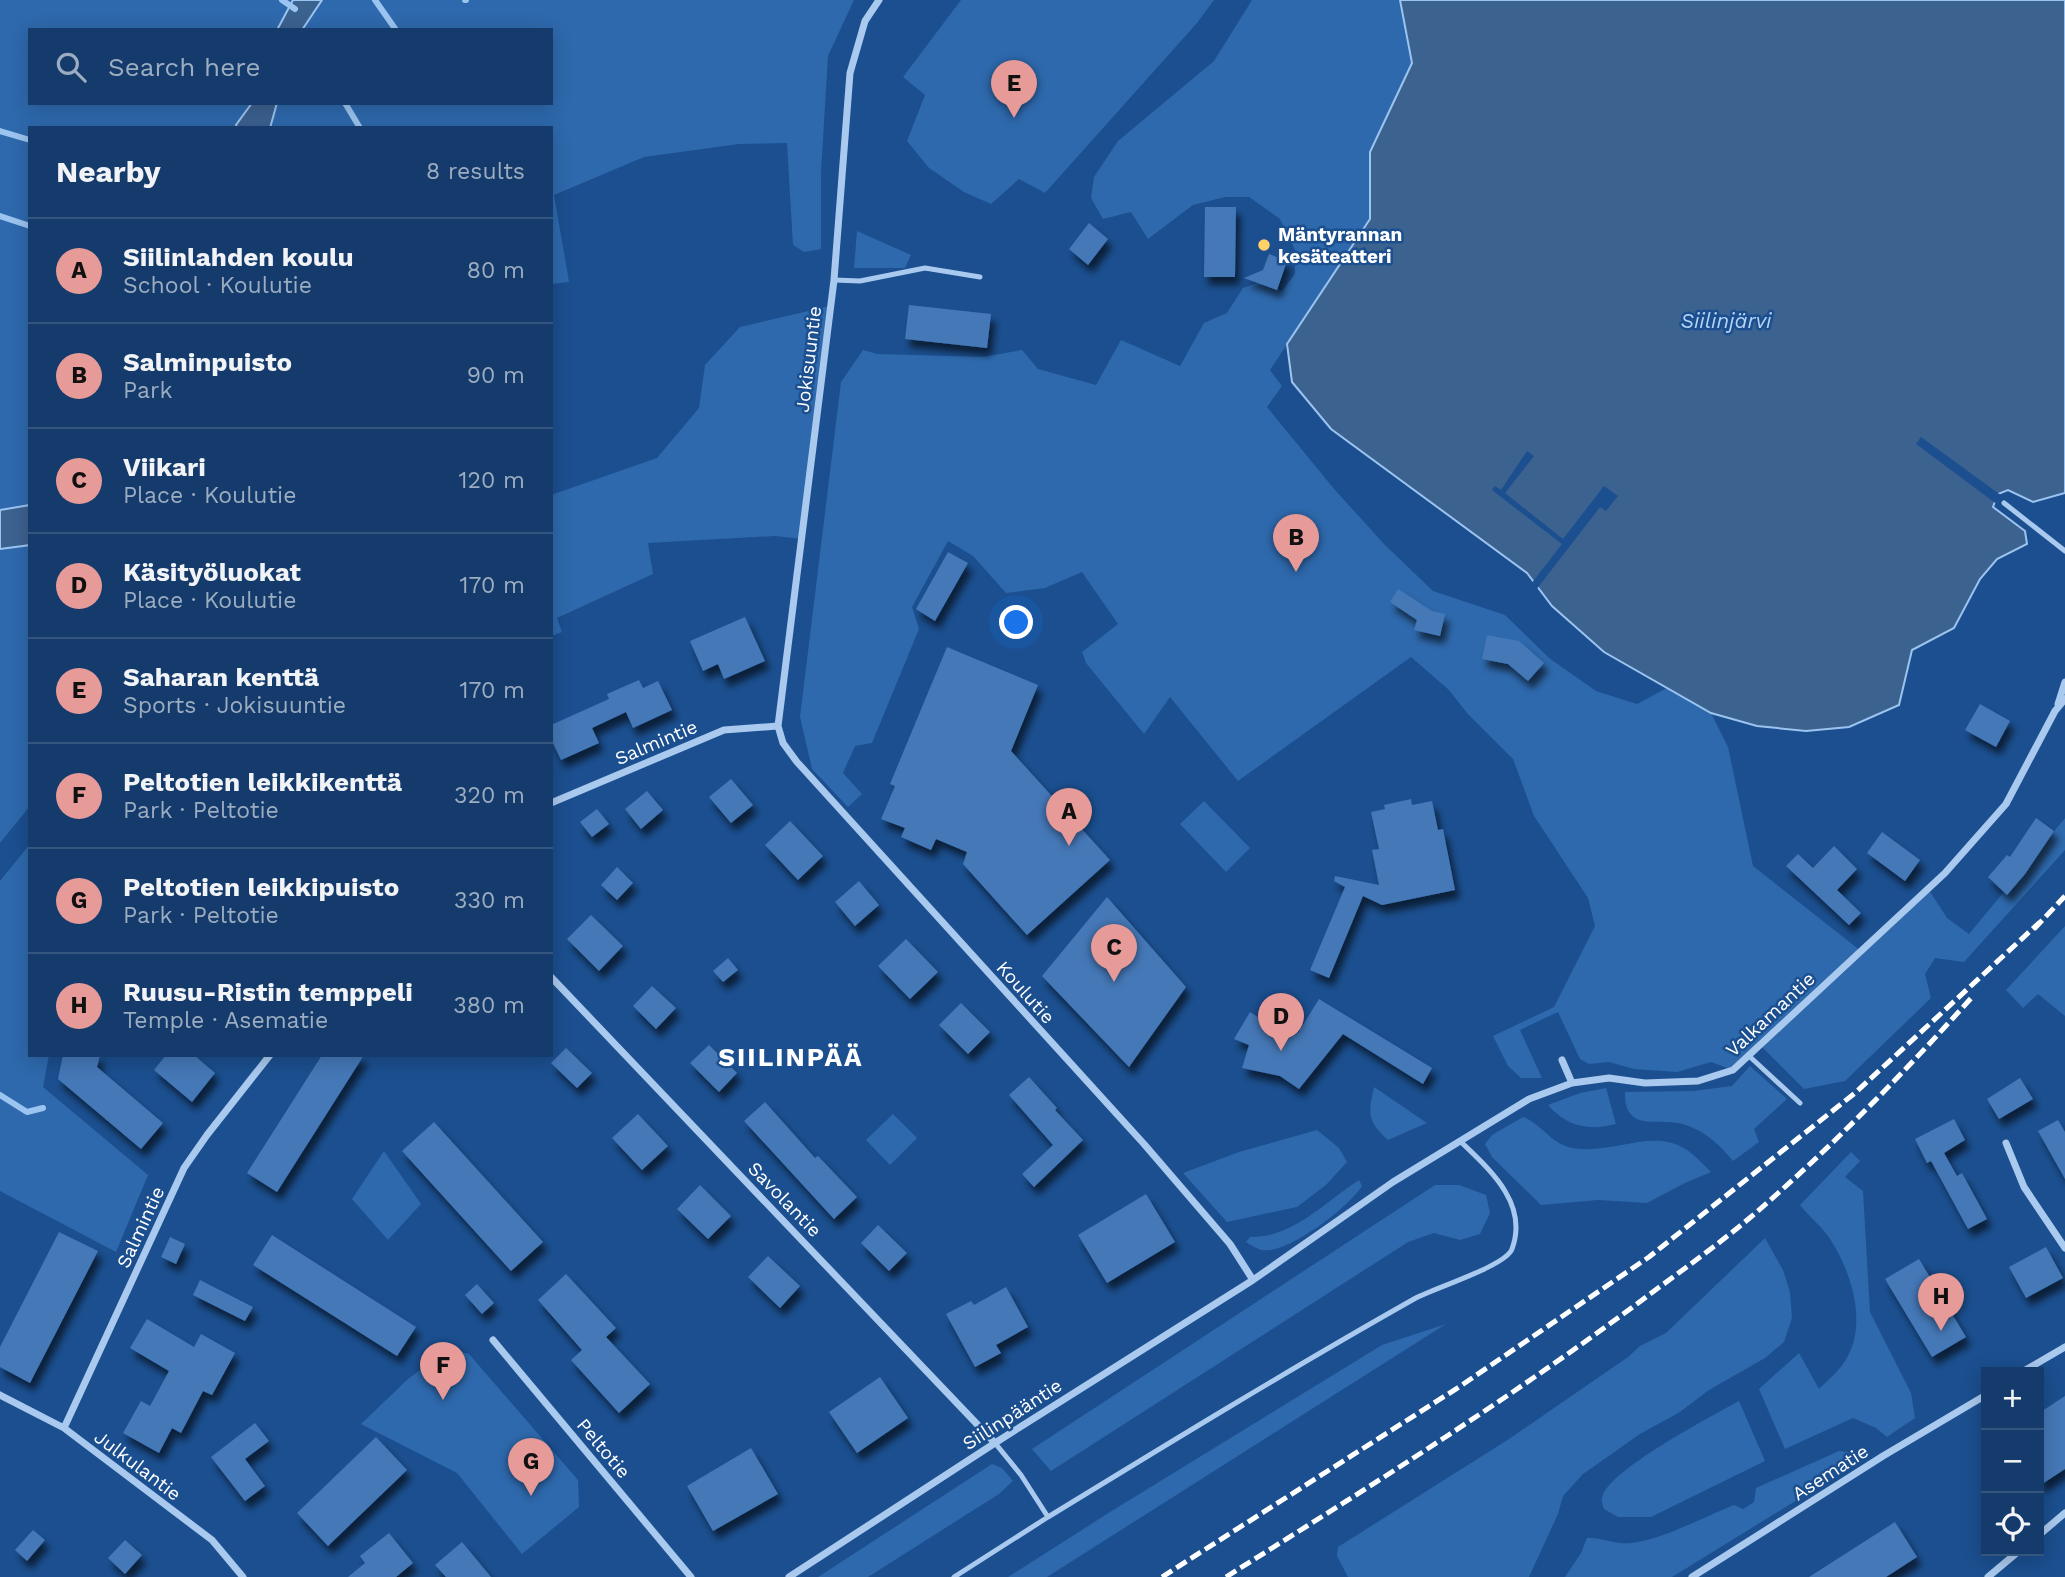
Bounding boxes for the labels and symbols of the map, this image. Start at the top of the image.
pin: E [991,60,1037,118]
place label: Mäntyrannan kesäteatteri [1278,223,1402,268]
marker: Mäntyrannan kesäteatteri [1256,237,1272,253]
street label: Jokisuuntie [791,305,826,414]
water label: Siilinjärvi [1681,308,1772,333]
pin: B [1273,514,1319,572]
your location [999,605,1033,639]
street label: Salmintie [612,715,701,770]
pin: A [1046,788,1092,846]
pin: C [1091,924,1137,982]
street label: Koulutie [992,956,1060,1028]
street label: Valkamantie [1721,967,1820,1061]
pin: D [1258,993,1304,1051]
district label: SIILINPÄÄ [718,1042,864,1072]
street label: Savolantie [743,1157,826,1242]
street label: Salmintie [112,1183,169,1272]
pin: H [1918,1273,1964,1331]
pin: F [420,1342,466,1400]
street label: Siilinpääntie [958,1374,1066,1455]
street label: Peltotie [572,1414,635,1483]
street label: Julkulantie [90,1425,186,1506]
pin: G [508,1438,554,1496]
street label: Asematie [1788,1439,1873,1505]

